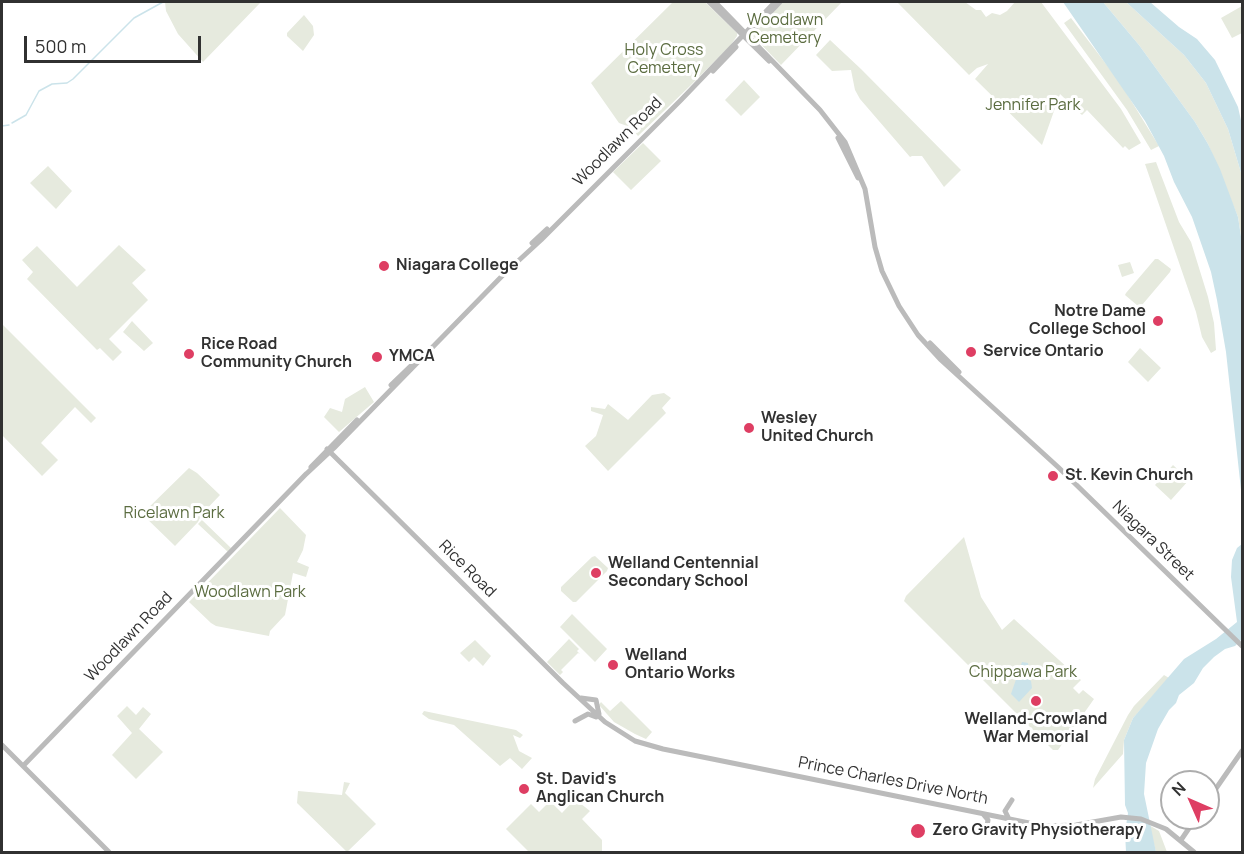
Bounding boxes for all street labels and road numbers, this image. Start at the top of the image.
street label: Woodlawn Road [570,94,666,190]
street label: Niagara Street [1108,497,1198,585]
street label: Rice Road [434,536,500,602]
street label: Woodlawn Road [81,588,177,686]
street label: Prince Charles Drive North [797,753,989,809]

